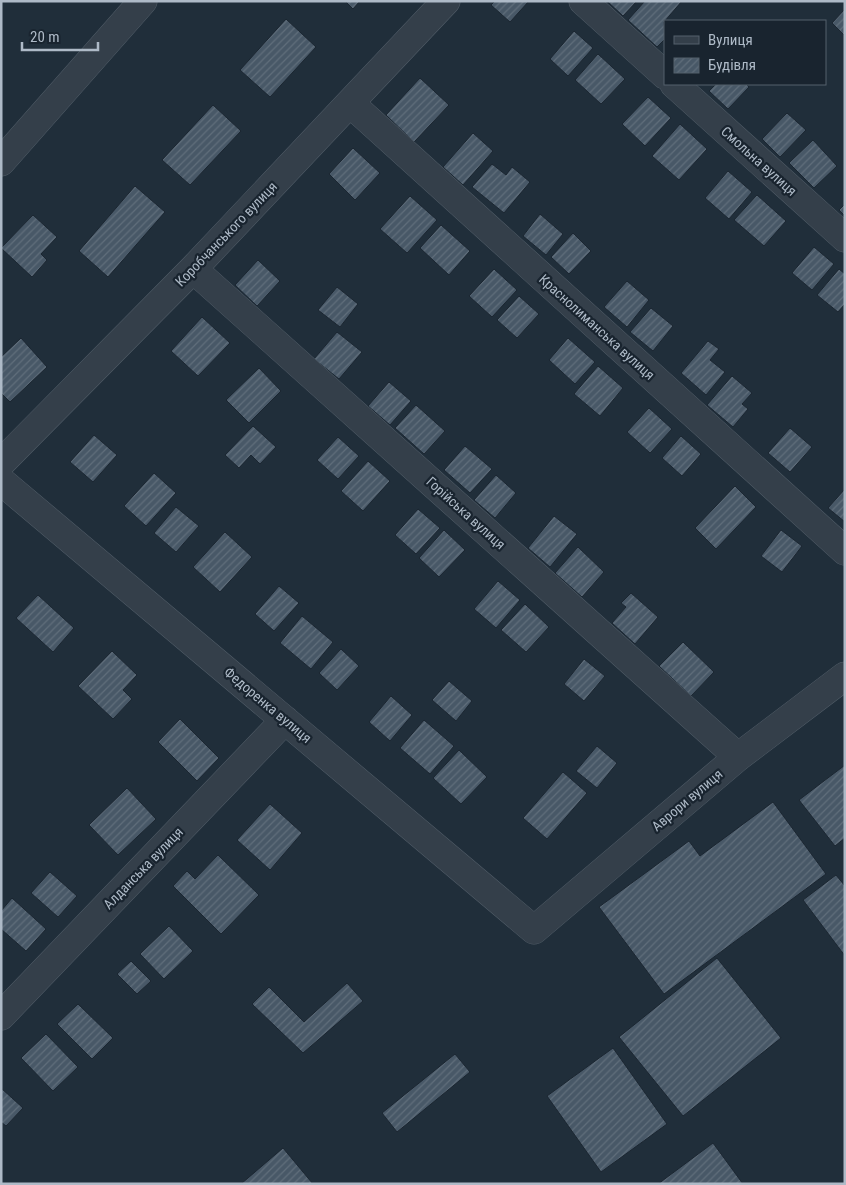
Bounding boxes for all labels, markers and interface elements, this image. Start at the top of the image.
scale bar [22,20,99,52]
legend [664,20,826,85]
text: 20 m [30,28,60,46]
text: Вулиця [708,31,753,49]
text: Будівля [708,56,756,74]
street label: Смольна вулиця [718,123,800,199]
street label: Коробчанського вулиця [172,178,280,290]
street label: Краснолиманська вулиця [536,271,658,383]
street label: Горійська вулиця [423,473,509,553]
street label: Федоренка вулиця [221,664,315,746]
street label: Аврори вулиця [648,766,726,834]
street label: Алданська вулиця [100,824,186,912]

